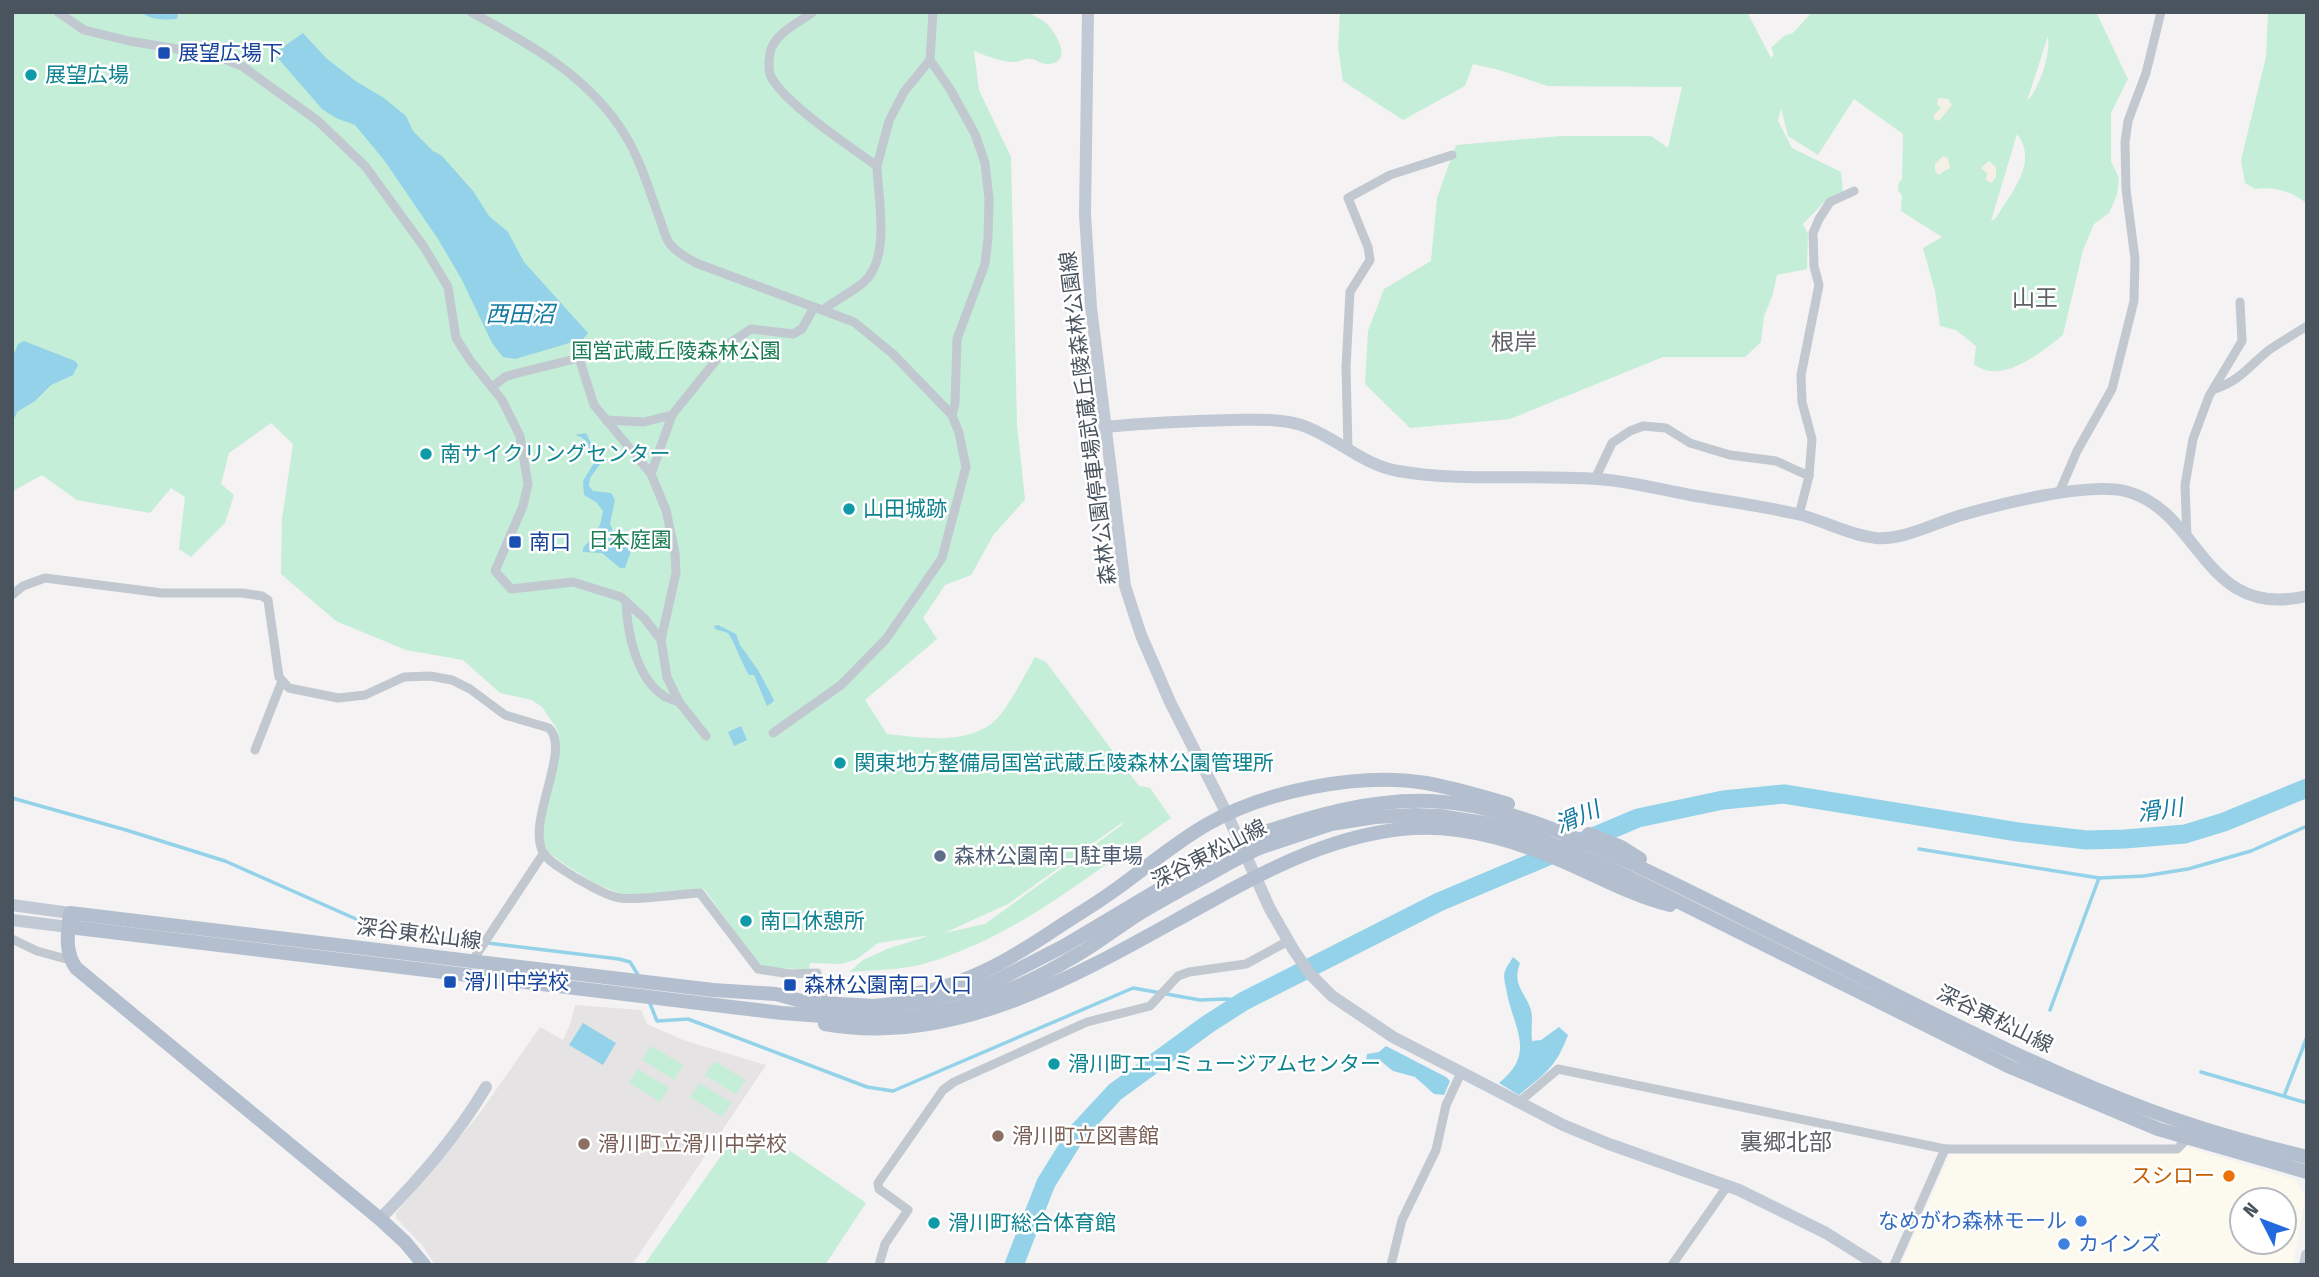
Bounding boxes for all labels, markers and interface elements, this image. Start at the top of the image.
place label: 展望広場下 [178,40,283,66]
marker: 展望広場下 [156,45,172,61]
place label: 展望広場 [45,62,129,88]
marker: 展望広場 [23,67,39,83]
street label: 森林公園停車場武蔵丘陵森林公園線 [1055,250,1121,586]
district label: 山王 [2012,284,2058,312]
water label: 西田沼 [486,300,558,328]
district label: 根岸 [1491,328,1537,356]
park label: 国営武蔵丘陵森林公園 [571,338,781,364]
place label: 南サイクリングセンター [440,441,671,467]
marker: 南サイクリングセンター [418,446,434,462]
place label: 山田城跡 [863,496,947,522]
marker: 山田城跡 [841,501,857,517]
park label: 日本庭園 [588,527,672,553]
place label: 南口 [529,529,571,555]
marker: 南口 [507,534,523,550]
place label: 関東地方整備局国営武蔵丘陵森林公園管理所 [854,750,1274,776]
marker: 関東地方整備局国営武蔵丘陵森林公園管理所 [832,755,848,771]
water label: 滑川 [2135,793,2188,827]
water label: 滑川 [1550,794,1606,839]
street label: 深谷東松山線 [1147,814,1271,894]
place label: 森林公園南口駐車場 [954,843,1143,869]
marker: 森林公園南口駐車場 [932,848,948,864]
place label: 南口休憩所 [760,908,865,934]
street label: 深谷東松山線 [355,913,483,955]
marker: 南口休憩所 [738,913,754,929]
place label: 滑川中学校 [464,969,569,995]
place label: 森林公園南口入口 [804,972,972,998]
marker: 滑川中学校 [442,974,458,990]
marker: 森林公園南口入口 [782,977,798,993]
street label: 深谷東松山線 [1933,980,2057,1058]
place label: 滑川町エコミュージアムセンター [1068,1051,1381,1077]
marker: 滑川町エコミュージアムセンター [1046,1056,1062,1072]
place label: 滑川町立図書館 [1012,1123,1159,1149]
marker: 滑川町立図書館 [990,1128,1006,1144]
district label: 裏郷北部 [1740,1128,1832,1156]
place label: 滑川町立滑川中学校 [598,1131,787,1157]
marker: 滑川町立滑川中学校 [576,1136,592,1152]
place label: スシロー [2131,1163,2215,1189]
marker: スシロー [2221,1168,2237,1184]
north arrow [2228,1186,2298,1256]
text: N [2238,1198,2263,1222]
place label: なめがわ森林モール [1878,1208,2067,1234]
place label: 滑川町総合体育館 [948,1210,1116,1236]
marker: なめがわ森林モール [2073,1213,2089,1229]
marker: 滑川町総合体育館 [926,1215,942,1231]
place label: カインズ [2078,1231,2162,1257]
marker: カインズ [2056,1236,2072,1252]

